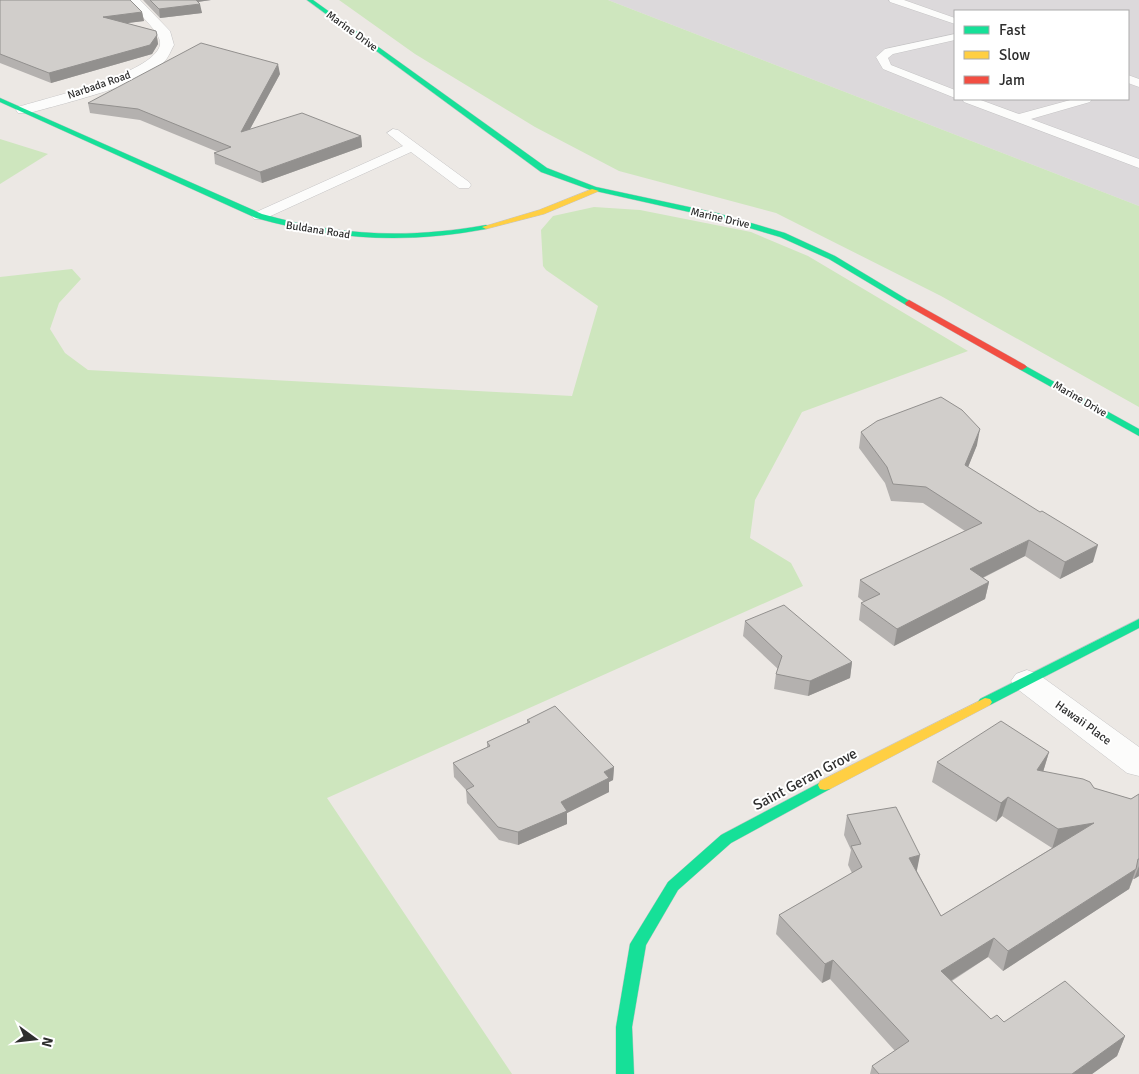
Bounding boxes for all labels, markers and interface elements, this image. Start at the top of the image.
street label: Marine Drive [324,8,380,54]
legend [954,10,1129,100]
text: Fast [999,21,1026,39]
text: Slow [999,46,1030,64]
street label: Narbada Road [66,68,132,102]
text: Jam [999,71,1025,89]
street label: Marine Drive [689,205,751,231]
street label: Buldana Road [285,219,351,242]
street label: Marine Drive [1051,378,1109,420]
street label: Hawaii Place [1052,698,1114,748]
street label: Saint Geran Grove [750,744,860,814]
north arrow [10,1014,60,1064]
text: N [38,1035,57,1049]

